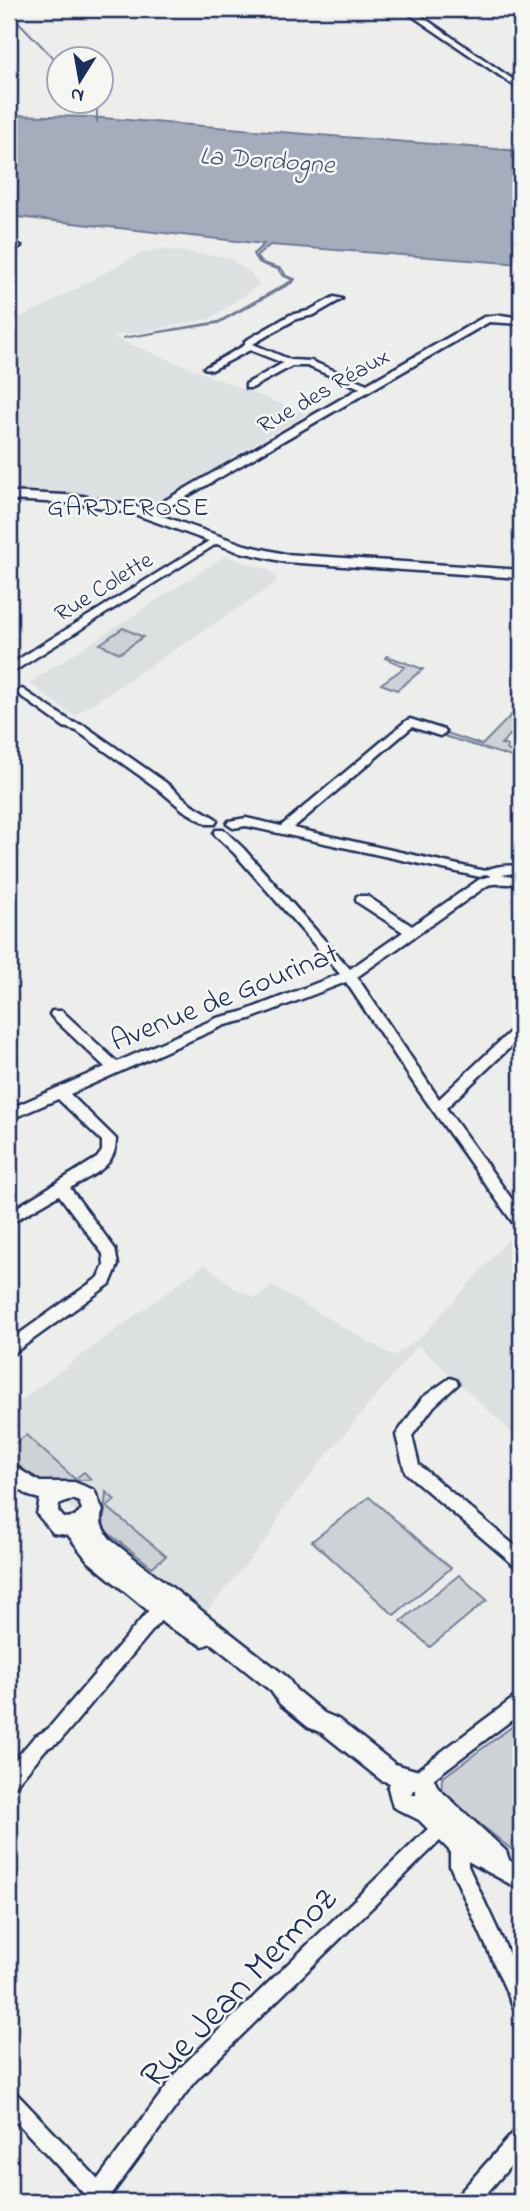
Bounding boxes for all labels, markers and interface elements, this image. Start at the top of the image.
north arrow [46,46,116,116]
text: N [68,80,86,109]
water label: La Dordogne [198,138,337,186]
street label: Rue des Réaux [252,340,397,444]
district label: GARDEROSE [47,490,211,528]
street label: Rue Colette [48,544,161,632]
street label: Avenue de Gourinat [105,933,346,1065]
street label: Rue Jean Mermoz [129,1875,351,2102]

